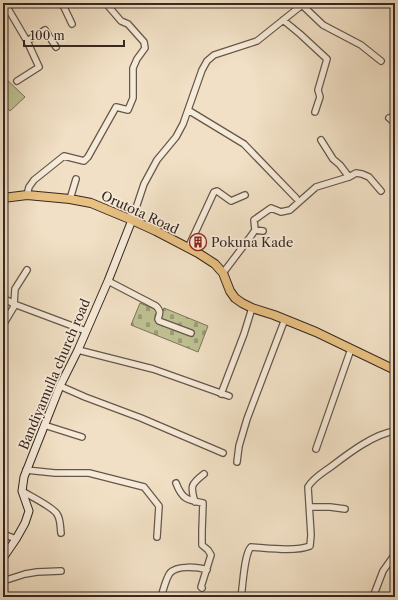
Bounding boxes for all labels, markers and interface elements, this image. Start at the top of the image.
scale bar [24,22,124,48]
text: 100 m [30,28,65,43]
street label: Orutota Road [99,187,181,237]
building icon: Pokuna Kade [188,232,208,252]
place label: Pokuna Kade [211,234,293,250]
street label: Bandiyamulla church road [15,296,93,452]

